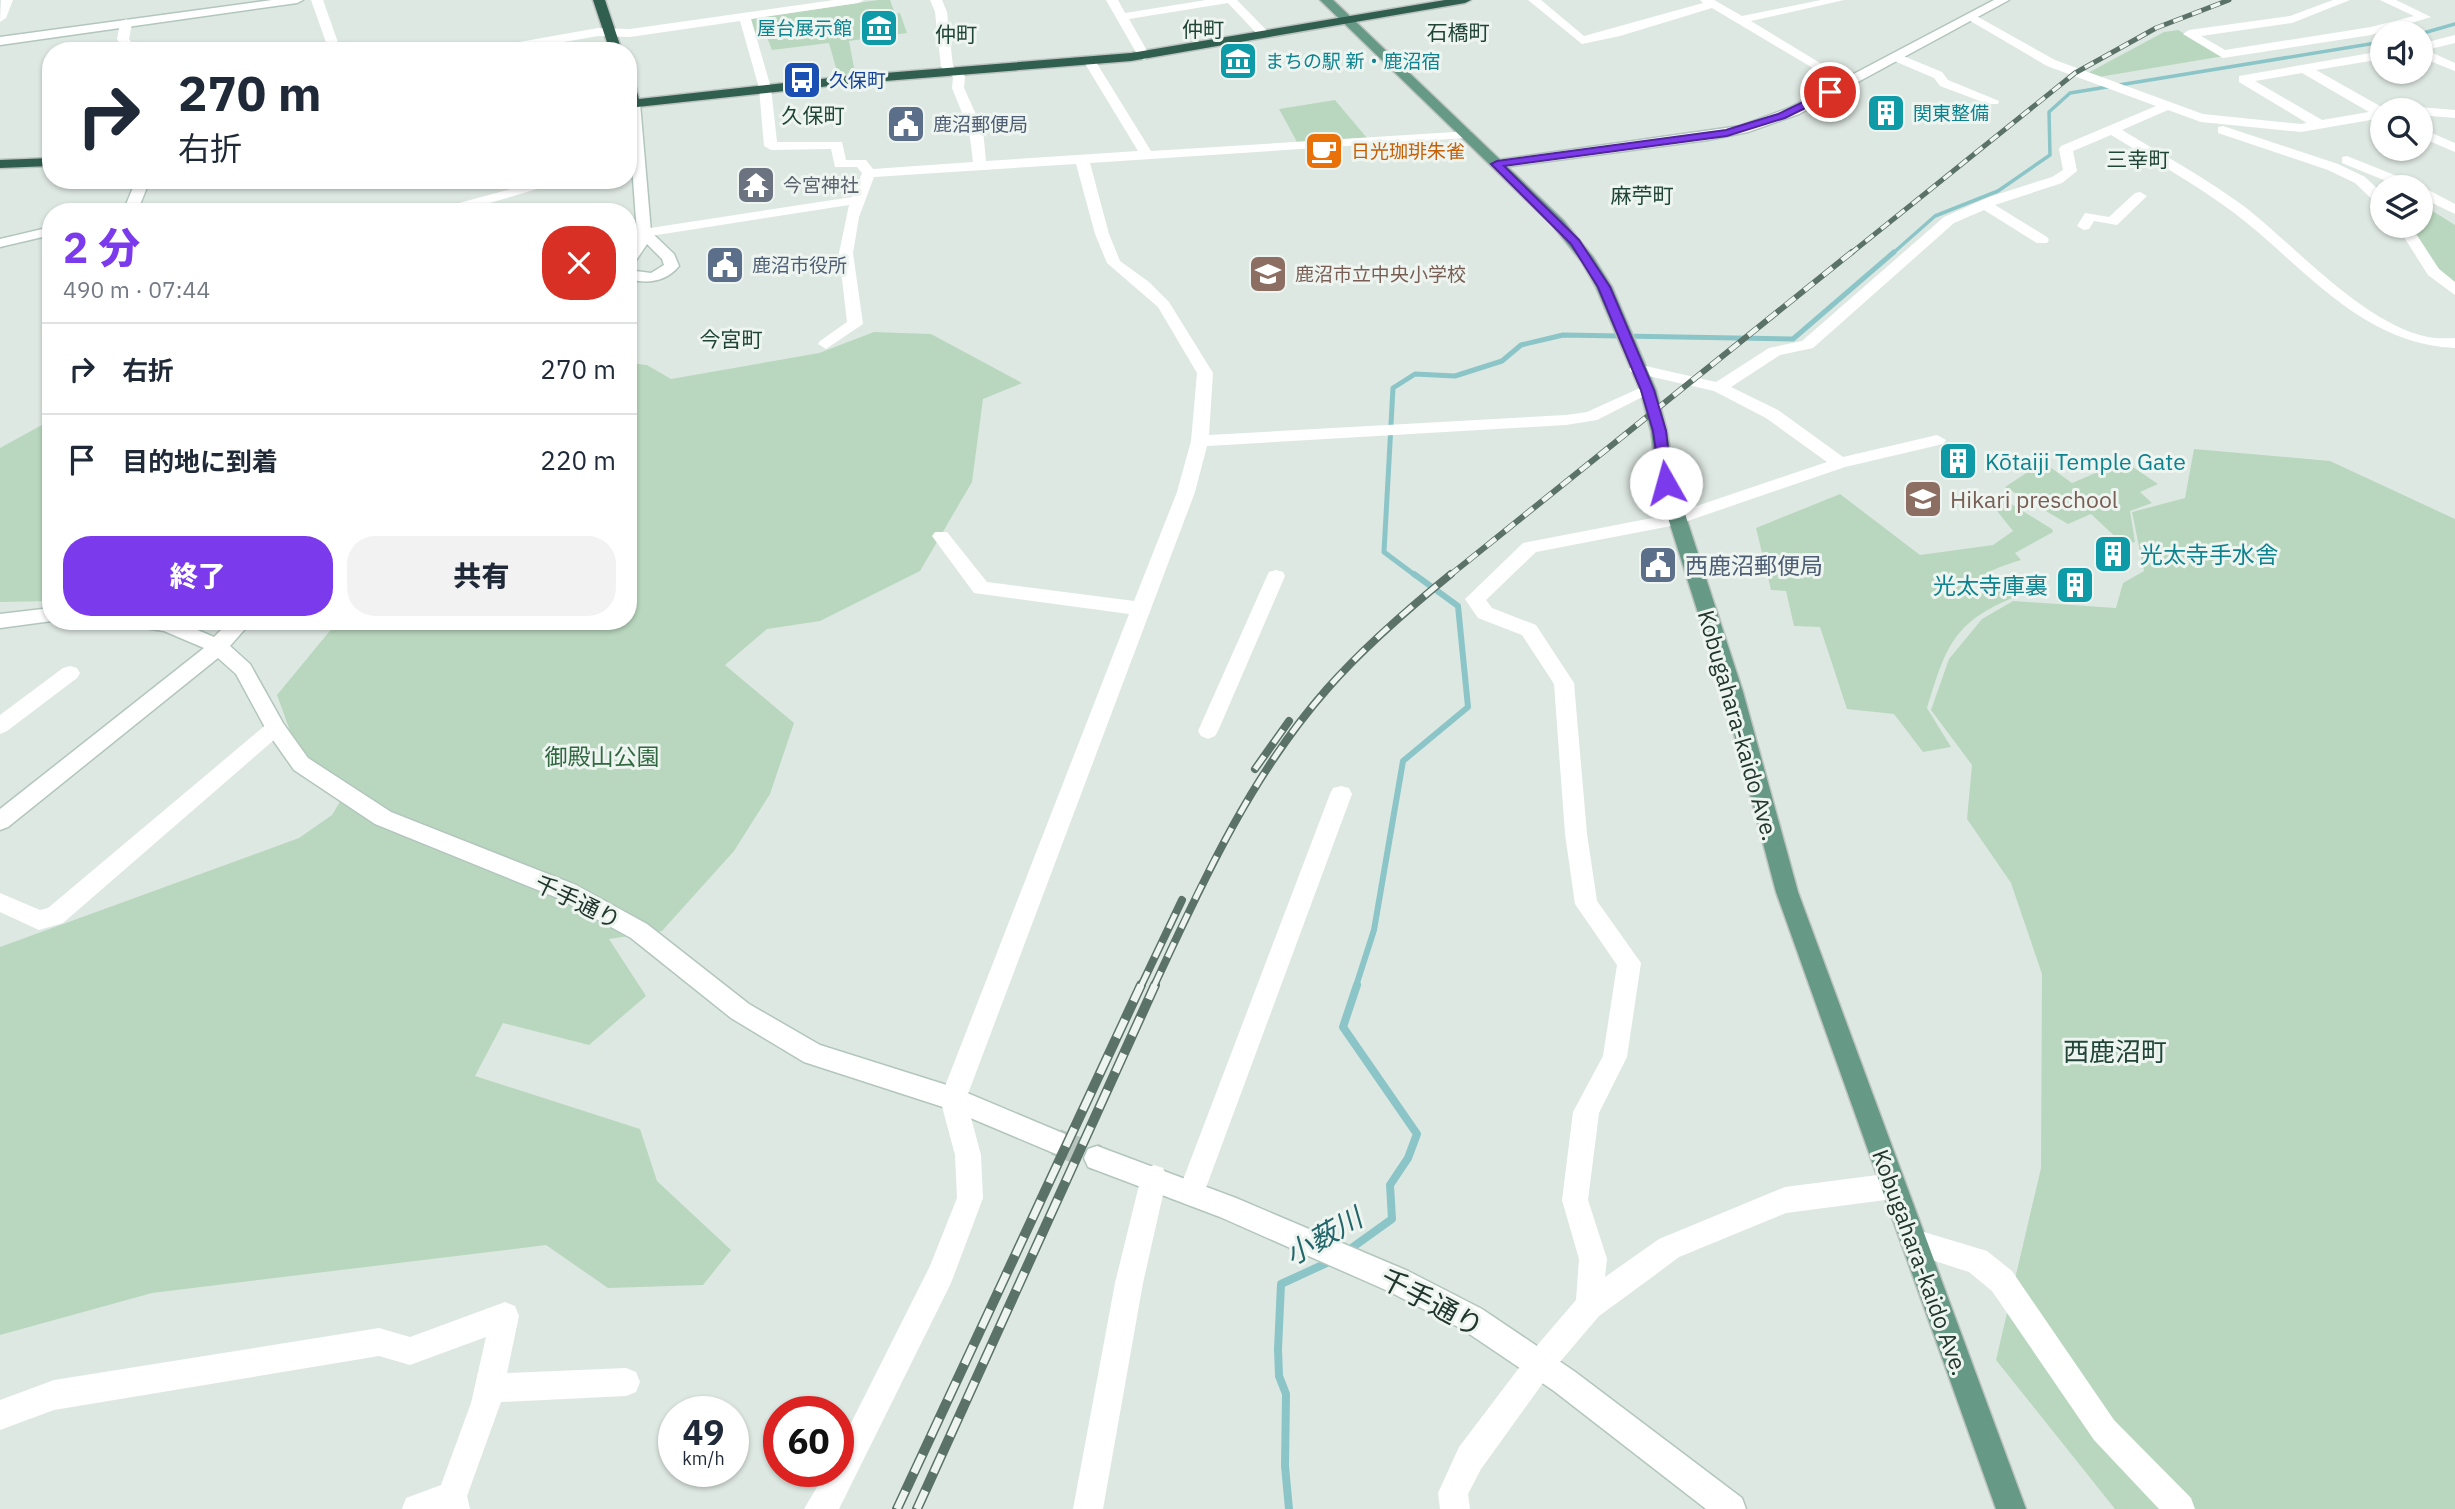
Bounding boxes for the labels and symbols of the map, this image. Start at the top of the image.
museum icon: 屋台展示館 [858,7,900,49]
district label: 仲町 [1182,15,1224,43]
place label: 屋台展示館 [757,16,852,40]
district label: 石橋町 [1427,18,1490,46]
district label: 仲町 [935,20,977,48]
museum icon: まちの駅 新・鹿沼宿 [1217,40,1259,82]
place label: まちの駅 新・鹿沼宿 [1265,49,1441,73]
bus stop icon: 久保町 [781,59,823,101]
pin [1800,62,1860,122]
place label: 久保町 [829,68,886,92]
building icon: 関東整備 [1865,92,1907,134]
district label: 久保町 [782,101,845,129]
place label: 関東整備 [1913,101,1989,125]
public building icon: 鹿沼郵便局 [885,103,927,145]
place label: 鹿沼郵便局 [933,112,1028,136]
cafe icon: 日光珈琲朱雀 [1303,130,1345,172]
place label: 日光珈琲朱雀 [1351,139,1465,163]
district label: 三幸町 [2107,145,2170,173]
temple icon: 今宮神社 [735,164,777,206]
place label: 今宮神社 [783,173,859,197]
district label: 麻苧町 [1611,181,1674,209]
public building icon: 鹿沼市役所 [704,244,746,286]
place label: 鹿沼市役所 [752,253,847,277]
school or university icon: 鹿沼市立中央小学校 [1247,253,1289,295]
place label: 鹿沼市立中央小学校 [1295,262,1466,286]
district label: 今宮町 [700,325,763,353]
building icon: Kōtaiji Temple Gate [1937,440,1979,482]
position arrow [1629,446,1703,520]
place label: Kōtaiji Temple Gate [1985,446,2186,476]
school or university icon: Hikari preschool [1902,478,1944,520]
place label: Hikari preschool [1950,484,2118,514]
building icon: 光太寺手水舎 [2092,533,2134,575]
place label: 光太寺手水舎 [2140,539,2278,569]
public building icon: 西鹿沼郵便局 [1637,544,1679,586]
place label: 西鹿沼郵便局 [1685,550,1823,580]
building icon: 光太寺庫裏 [2054,564,2096,606]
place label: 光太寺庫裏 [1933,570,2048,600]
street label: Kobugahara-kaido Ave. [1692,606,1786,844]
park label: 御殿山公園 [545,741,660,771]
street label: 千手通り [530,867,626,935]
district label: 西鹿沼町 [2063,1034,2167,1068]
street label: Kobugahara-kaido Ave. [1866,1145,1976,1379]
water label: 小薮川 [1277,1197,1371,1273]
street label: 千手通り [1374,1259,1490,1345]
speed limit sign: 60 [763,1396,854,1487]

